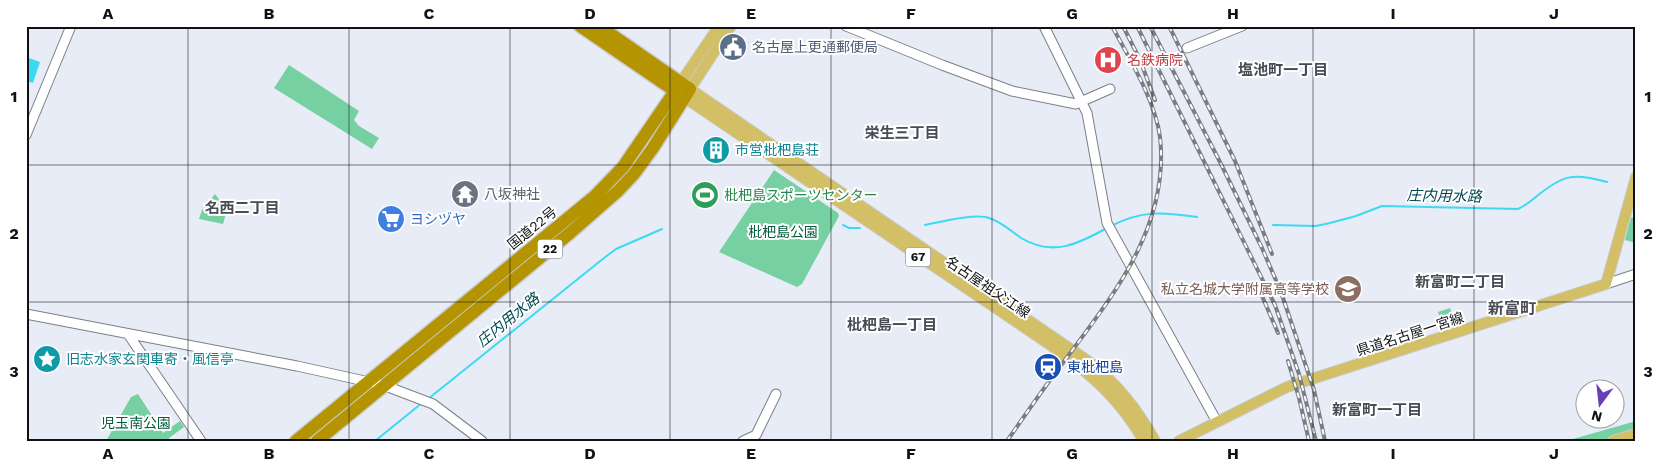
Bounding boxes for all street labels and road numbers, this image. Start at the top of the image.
street label: 国道22号 [504,203,560,253]
road number: 22 [538,240,562,258]
road number: 67 [906,248,930,266]
street label: 名古屋祖父江線 [943,253,1033,321]
street label: 県道名古屋一宮線 [1354,309,1466,359]

